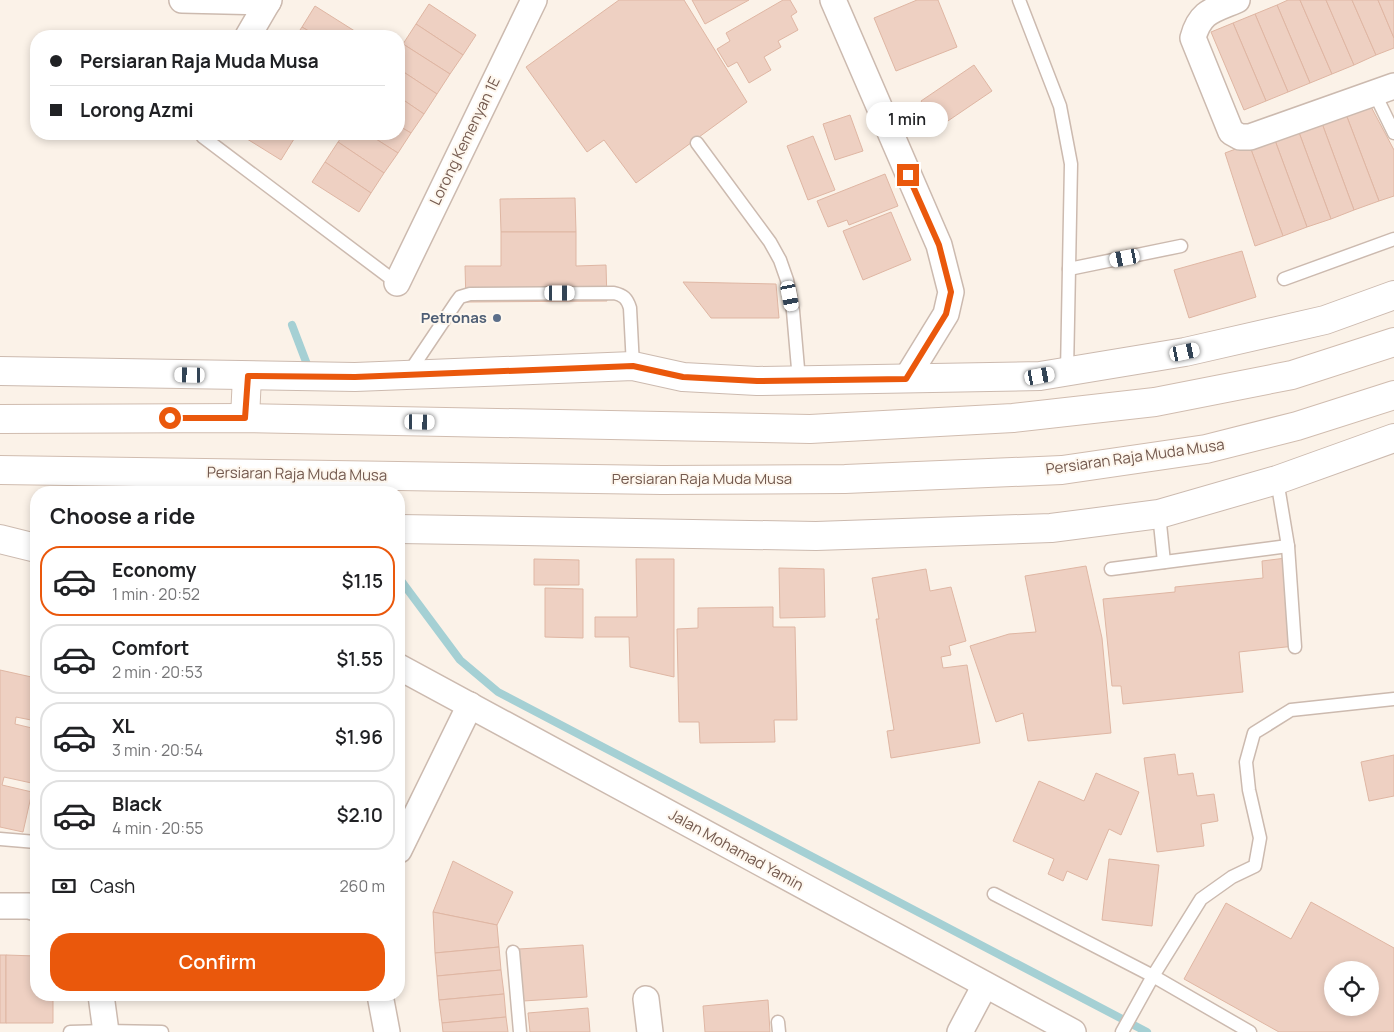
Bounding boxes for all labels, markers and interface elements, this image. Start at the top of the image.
text: Persiaran Raja Muda Musa [80,48,319,74]
street label: Lorong Kemenyan 1E [424,73,505,208]
text: Lorong Azmi [80,97,194,123]
callout: 1 min [867,102,949,138]
text: 1 min [888,108,926,130]
route end [897,164,919,186]
car [1108,248,1141,268]
car [779,280,800,312]
car [545,286,575,301]
place label: Petronas [421,307,487,328]
marker: Petronas [491,312,503,324]
car [1168,342,1201,362]
car [1023,366,1056,386]
car [174,367,205,383]
route start [159,407,181,429]
car [404,414,435,430]
street label: Persiaran Raja Muda Musa [1044,434,1226,479]
street label: Persiaran Raja Muda Musa [207,461,387,486]
street label: Persiaran Raja Muda Musa [612,468,792,489]
text: Choose a ride [50,501,195,531]
text: Economy [112,557,196,583]
icon: car [52,559,97,604]
text: $1.15 [342,568,383,594]
text: 1 min · 20:52 [112,583,200,605]
text: Comfort [112,635,189,661]
icon: car [52,637,97,682]
text: $1.55 [336,646,383,672]
text: 2 min · 20:53 [112,661,203,683]
text: XL [112,713,135,739]
icon: car [52,715,97,760]
text: $1.96 [335,724,383,750]
text: 3 min · 20:54 [112,739,203,761]
text: Black [112,791,161,817]
icon: car [52,793,97,838]
text: $2.10 [337,802,383,828]
street label: Jalan Mohamad Yamin [665,804,808,895]
text: 4 min · 20:55 [112,817,204,839]
icon: cash [50,872,78,900]
text: Cash [90,873,135,899]
text: 260 m [339,875,385,897]
button: Confirm [50,933,385,991]
map controls [1324,961,1379,1016]
button: locate [1324,961,1379,1016]

